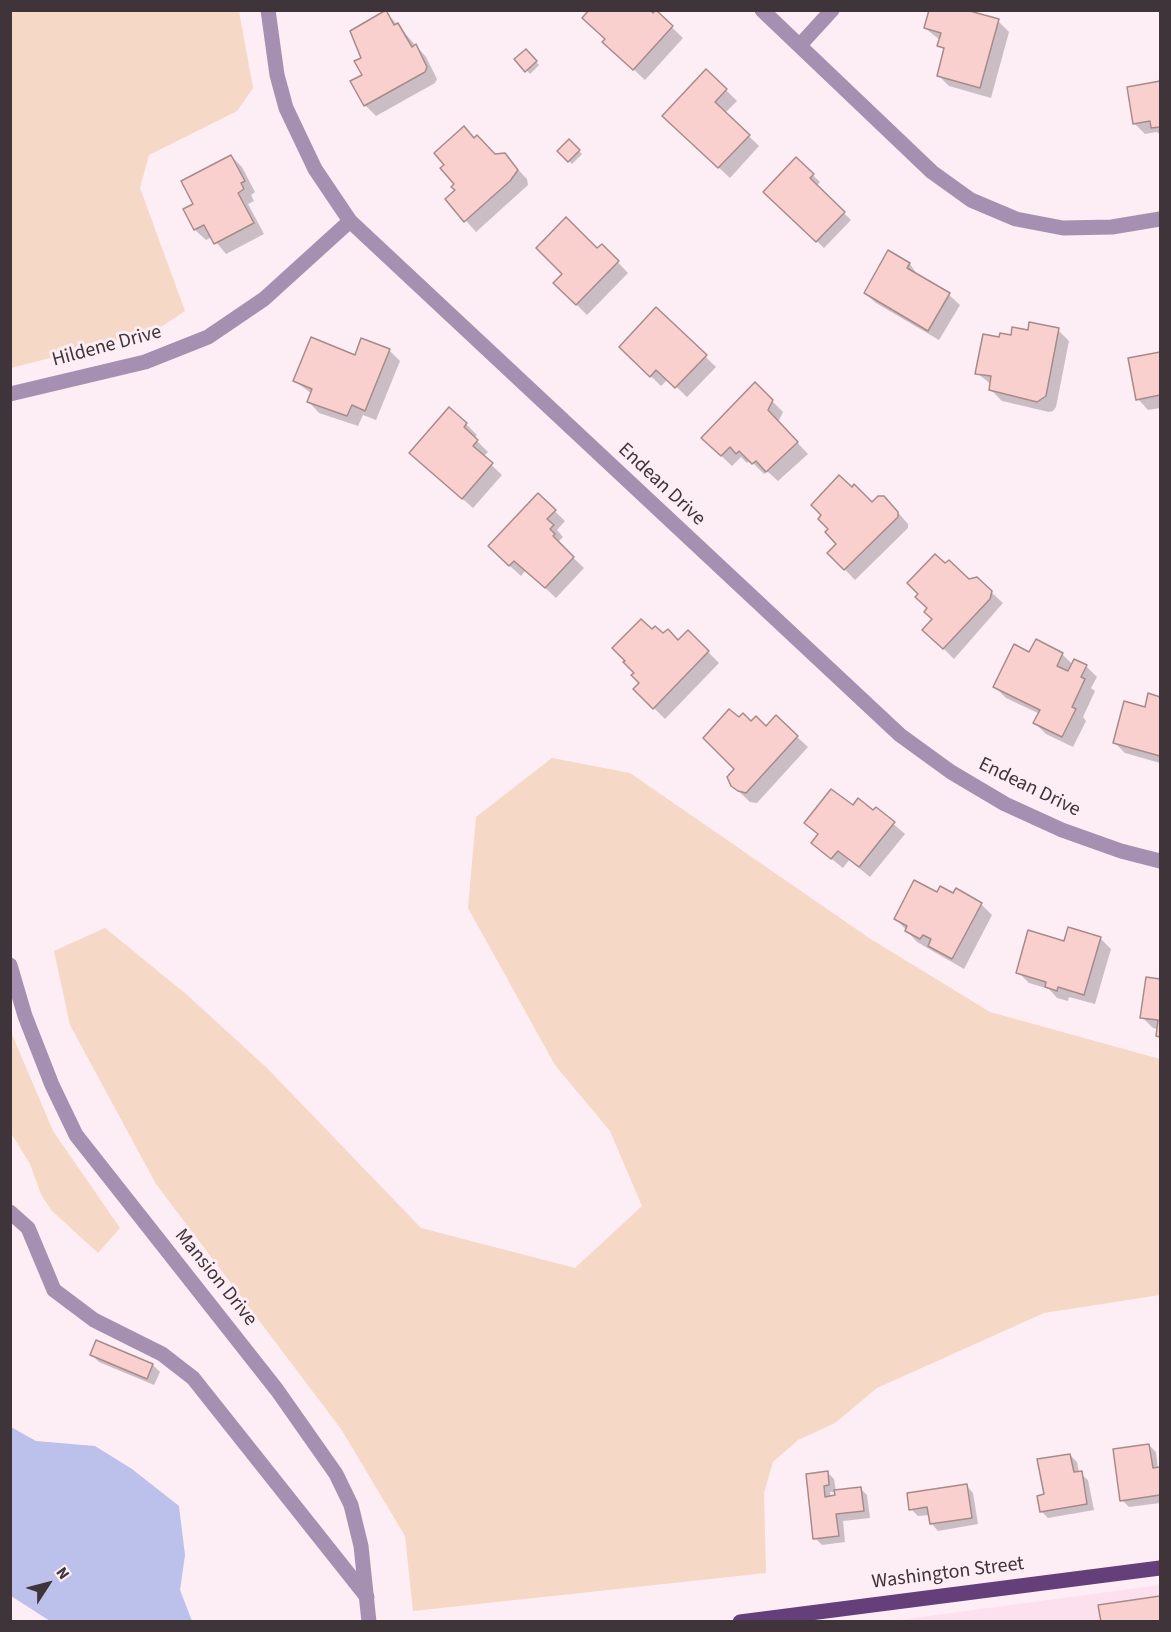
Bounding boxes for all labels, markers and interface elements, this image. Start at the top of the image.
street label: Hildene Drive [50,321,164,373]
street label: Endean Drive [612,439,710,531]
street label: Endean Drive [974,753,1084,823]
street label: Mansion Drive [169,1225,261,1331]
street label: Washington Street [871,1553,1025,1595]
north arrow [18,1554,78,1614]
text: N [51,1563,75,1584]

